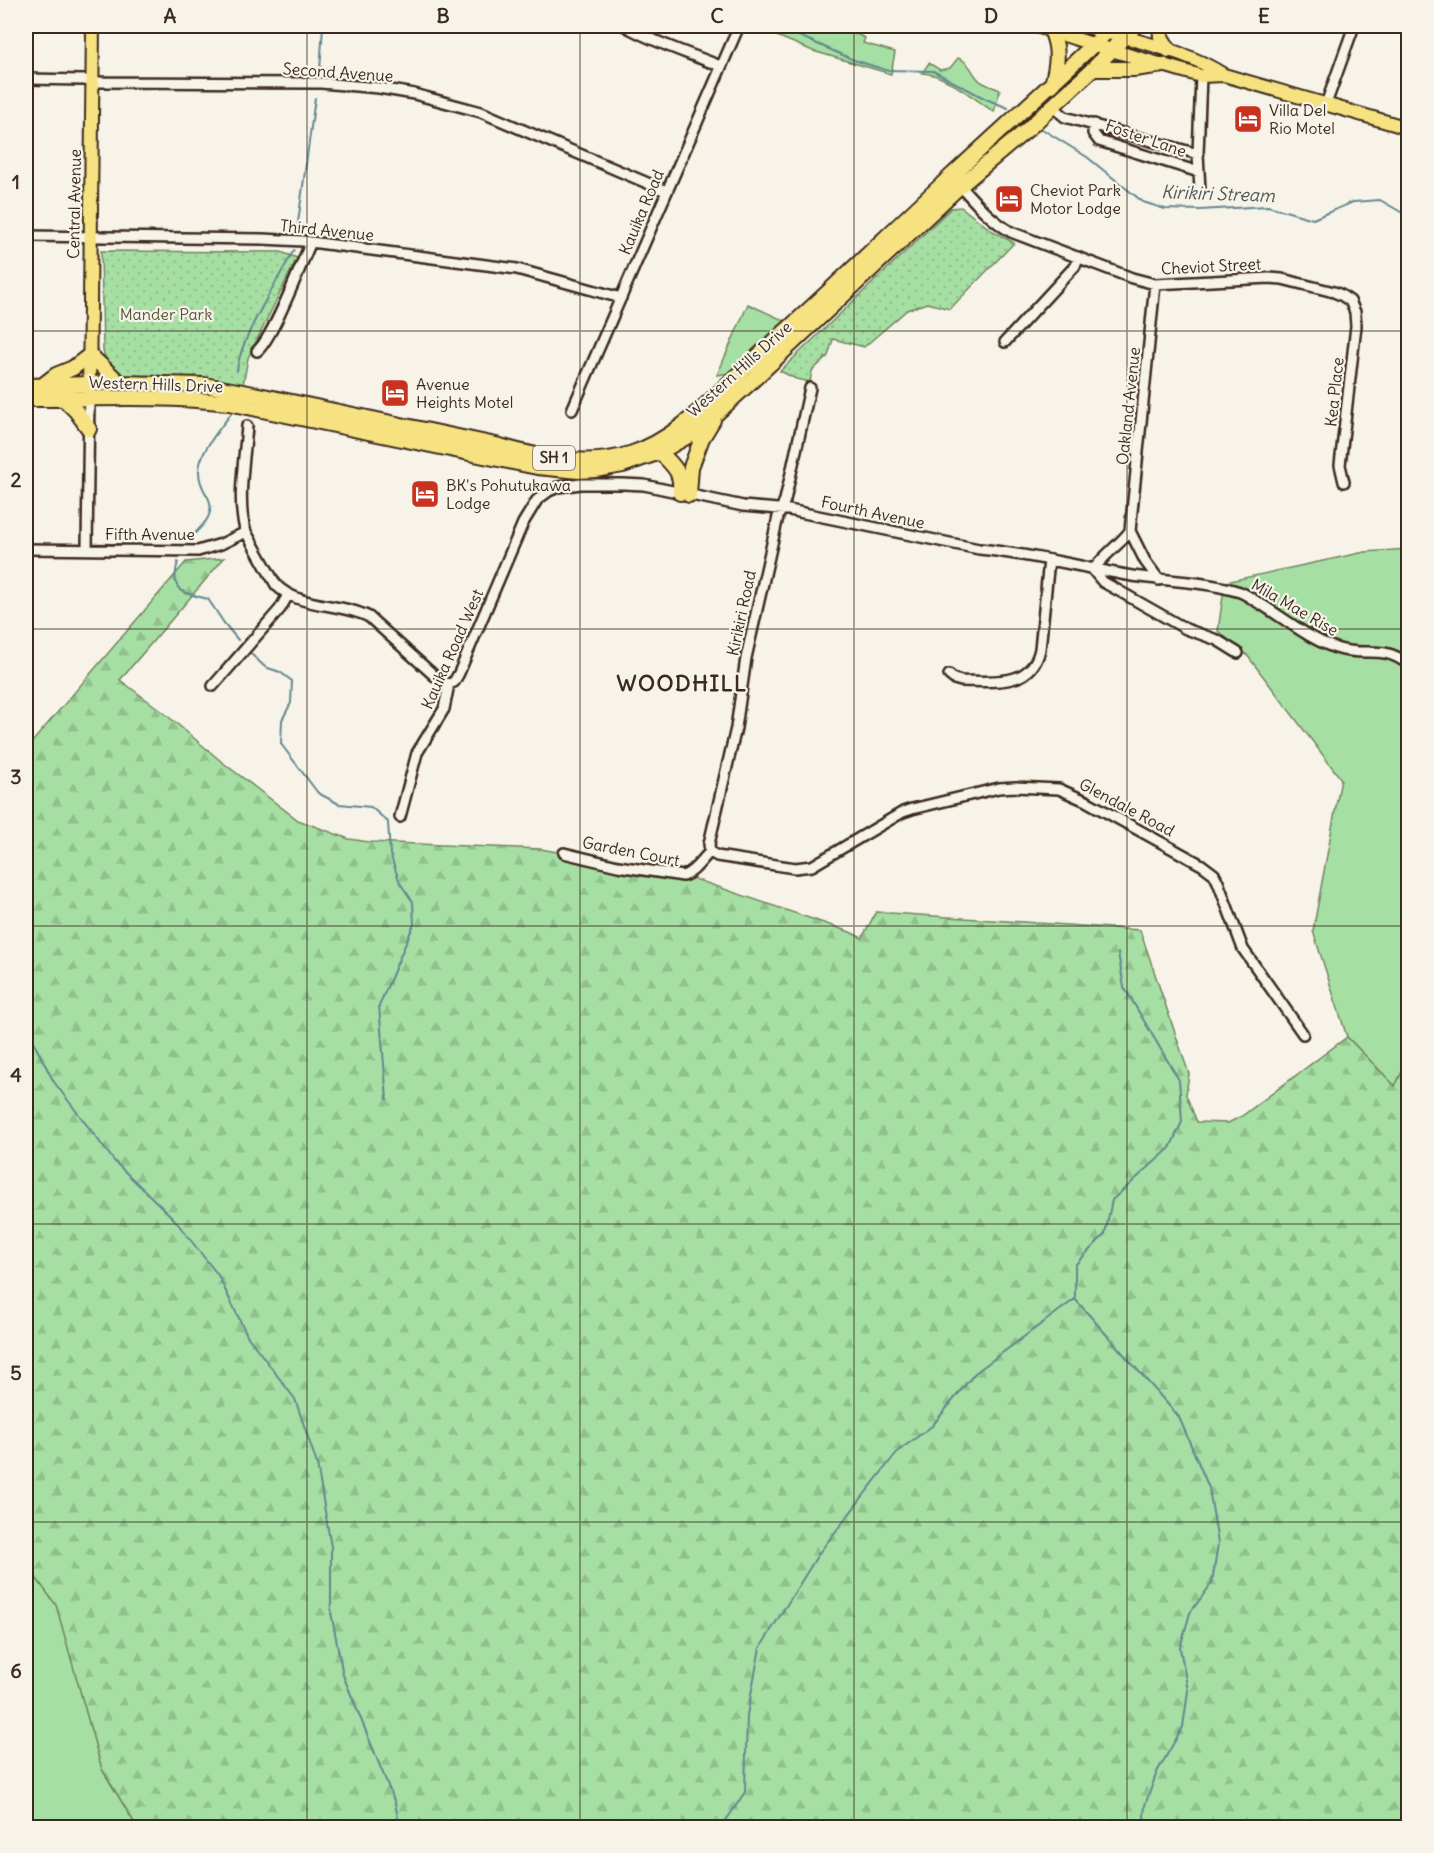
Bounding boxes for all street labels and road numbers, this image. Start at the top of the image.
street label: Second Avenue [282,58,394,86]
street label: Foster Lane [1103,115,1189,161]
street label: Central Avenue [63,149,85,259]
street label: Kauika Road [614,167,668,257]
street label: Third Avenue [279,215,375,245]
street label: Cheviot Street [1160,253,1262,279]
street label: Western Hills Drive [682,317,796,421]
street label: Oakland Avenue [1112,346,1144,466]
street label: Kea Place [1320,356,1348,428]
street label: Western Hills Drive [88,372,224,396]
road number: SH 1 [533,446,575,470]
street label: Fourth Avenue [819,491,927,533]
street label: Fifth Avenue [105,524,195,544]
street label: Kirikiri Road [722,568,760,658]
street label: Mila Mae Rise [1248,574,1342,640]
street label: Kauika Road West [417,585,488,712]
street label: Glendale Road [1076,773,1178,841]
street label: Garden Court [581,832,682,870]

